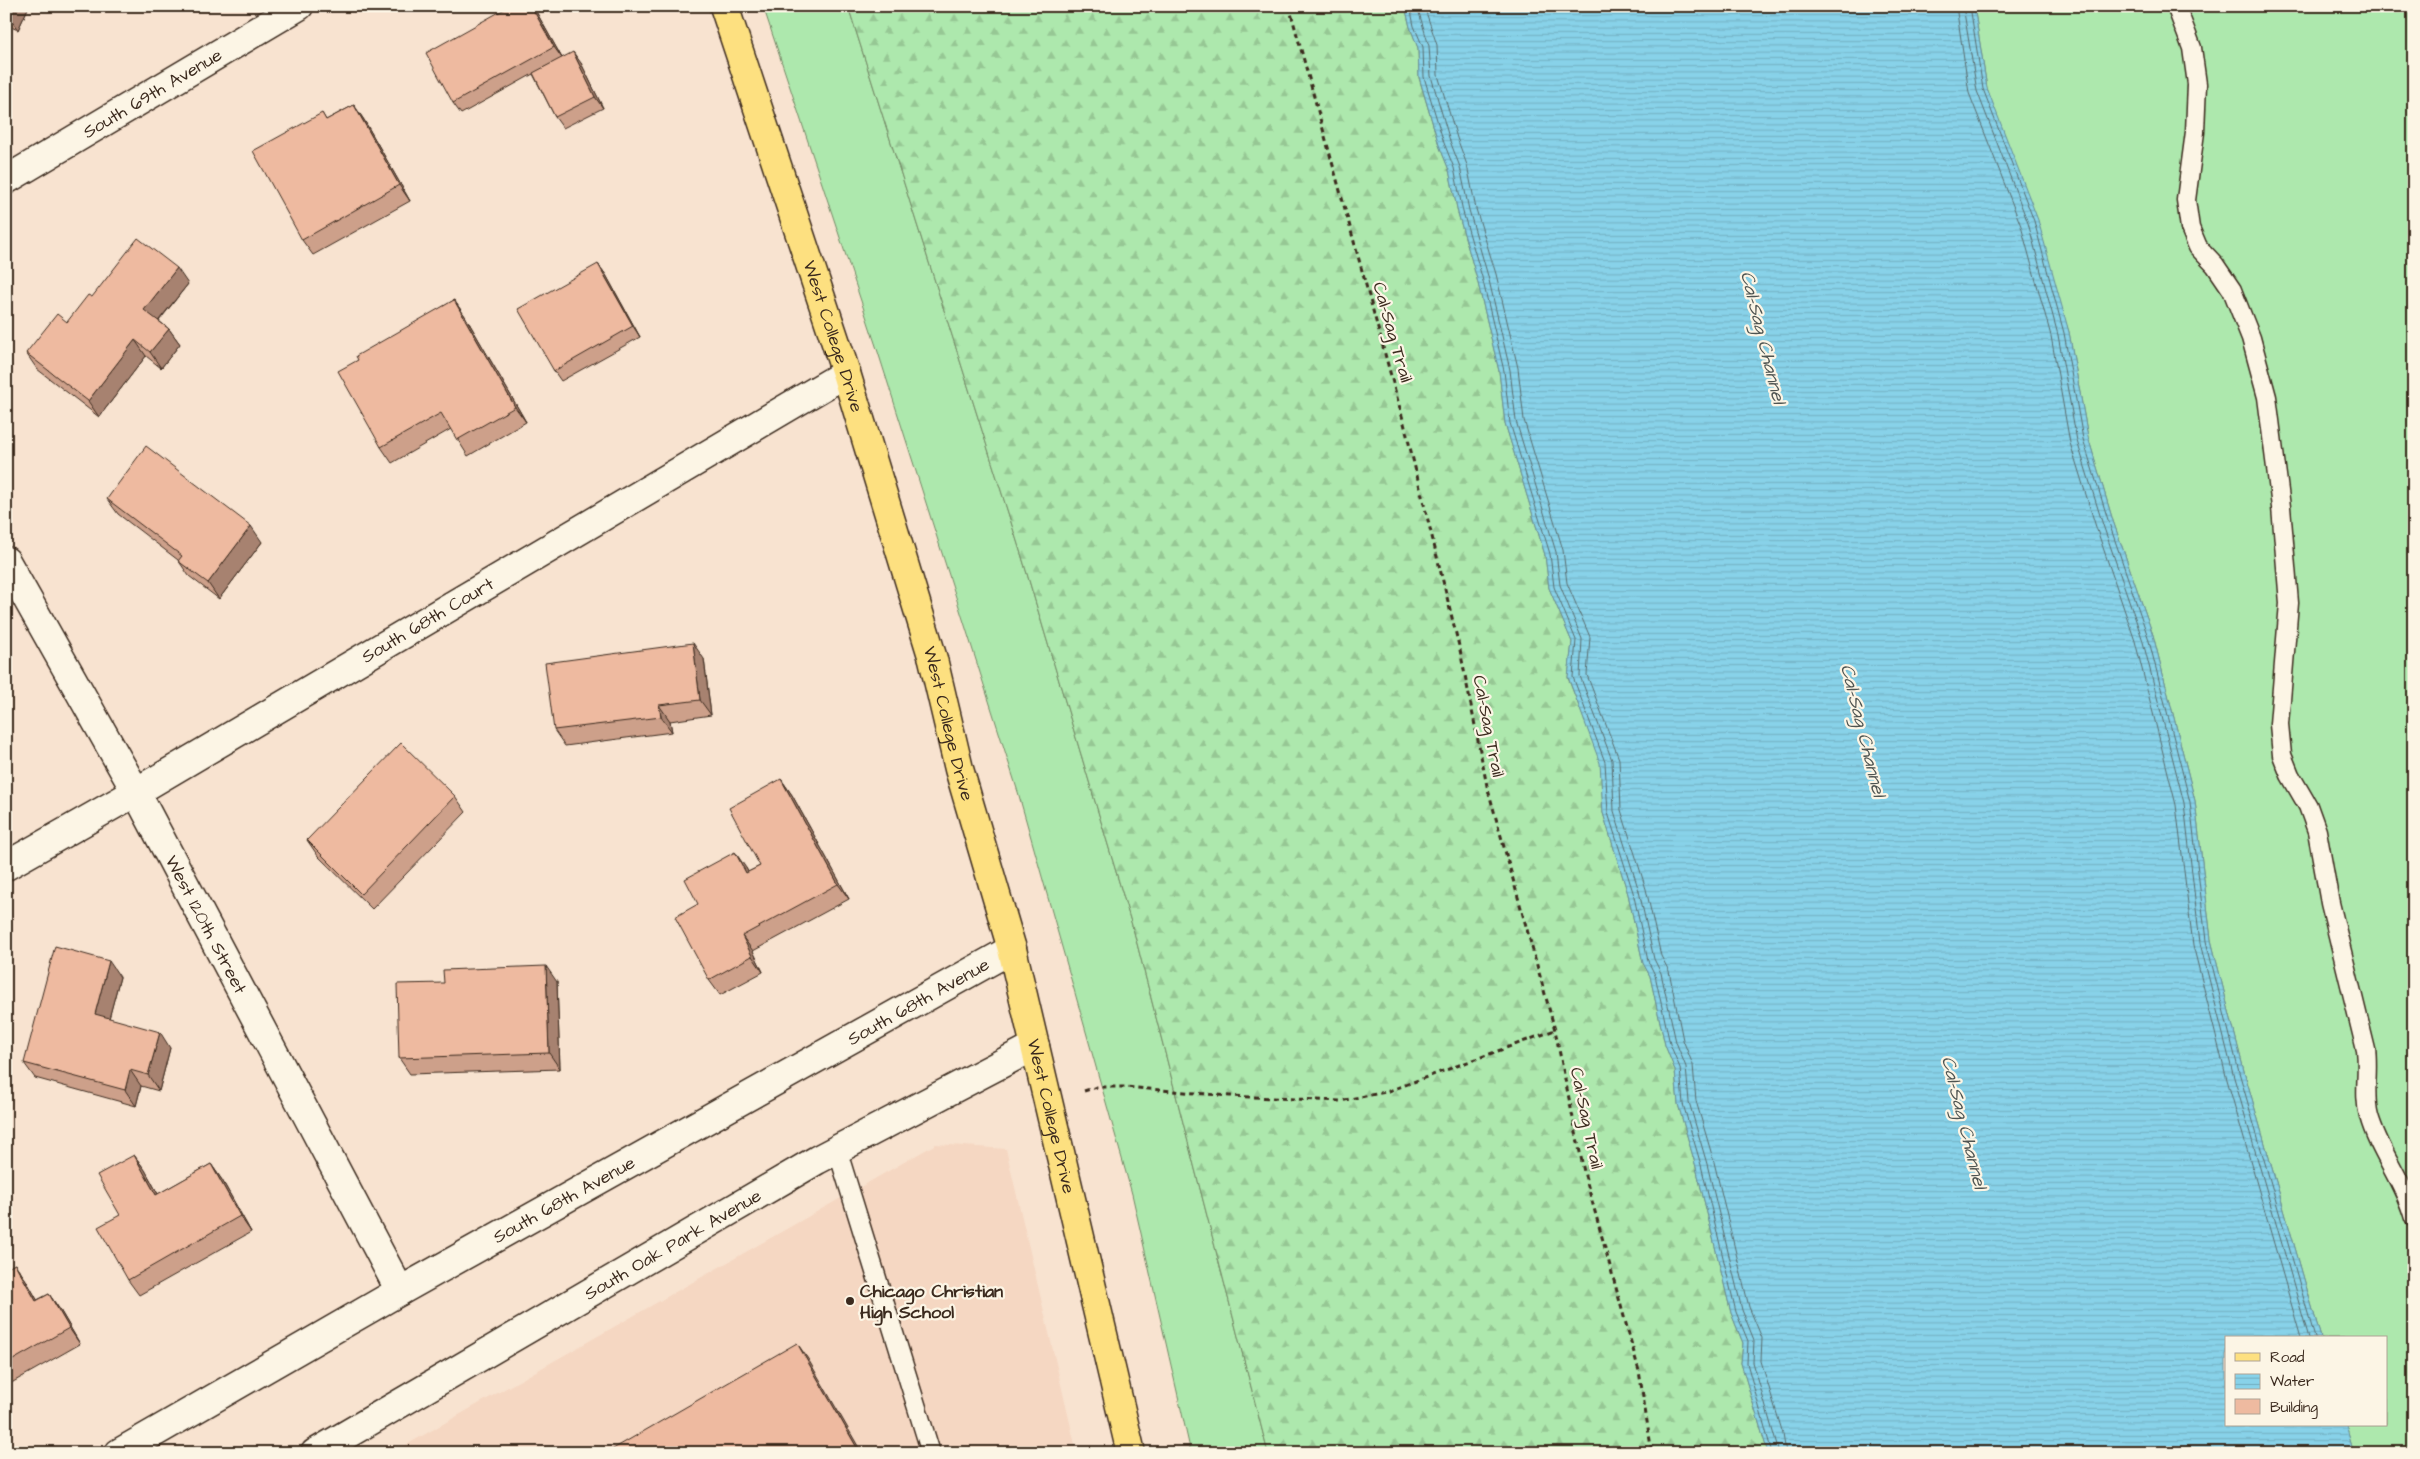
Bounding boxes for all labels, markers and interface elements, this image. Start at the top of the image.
street label: South 69th Avenue [78,42,227,145]
street label: West College Drive [796,257,869,416]
water label: Cal-Sag Channel [1733,268,1793,410]
street label: Cal-Sag Trail [1365,279,1419,386]
street label: South 68th Court [357,571,499,669]
street label: West College Drive [917,643,980,804]
water label: Cal-Sag Channel [1833,661,1893,803]
street label: Cal-Sag Trail [1465,673,1511,780]
street label: West 120th Street [159,851,253,999]
street label: South 68th Avenue [843,952,994,1052]
street label: West College Drive [1021,1036,1081,1196]
water label: Cal-Sag Channel [1934,1053,1994,1195]
street label: Cal-Sag Trail [1563,1065,1610,1172]
street label: South 68th Avenue [488,1150,640,1250]
street label: South Oak Park Avenue [580,1183,766,1306]
place label: Chicago Christian High School [860,1279,1003,1326]
marker: Chicago Christian High School [844,1295,856,1307]
legend [2225,1336,2388,1426]
text: Road [2270,1347,2305,1368]
text: Water [2270,1371,2314,1392]
text: Building [2270,1397,2318,1419]

